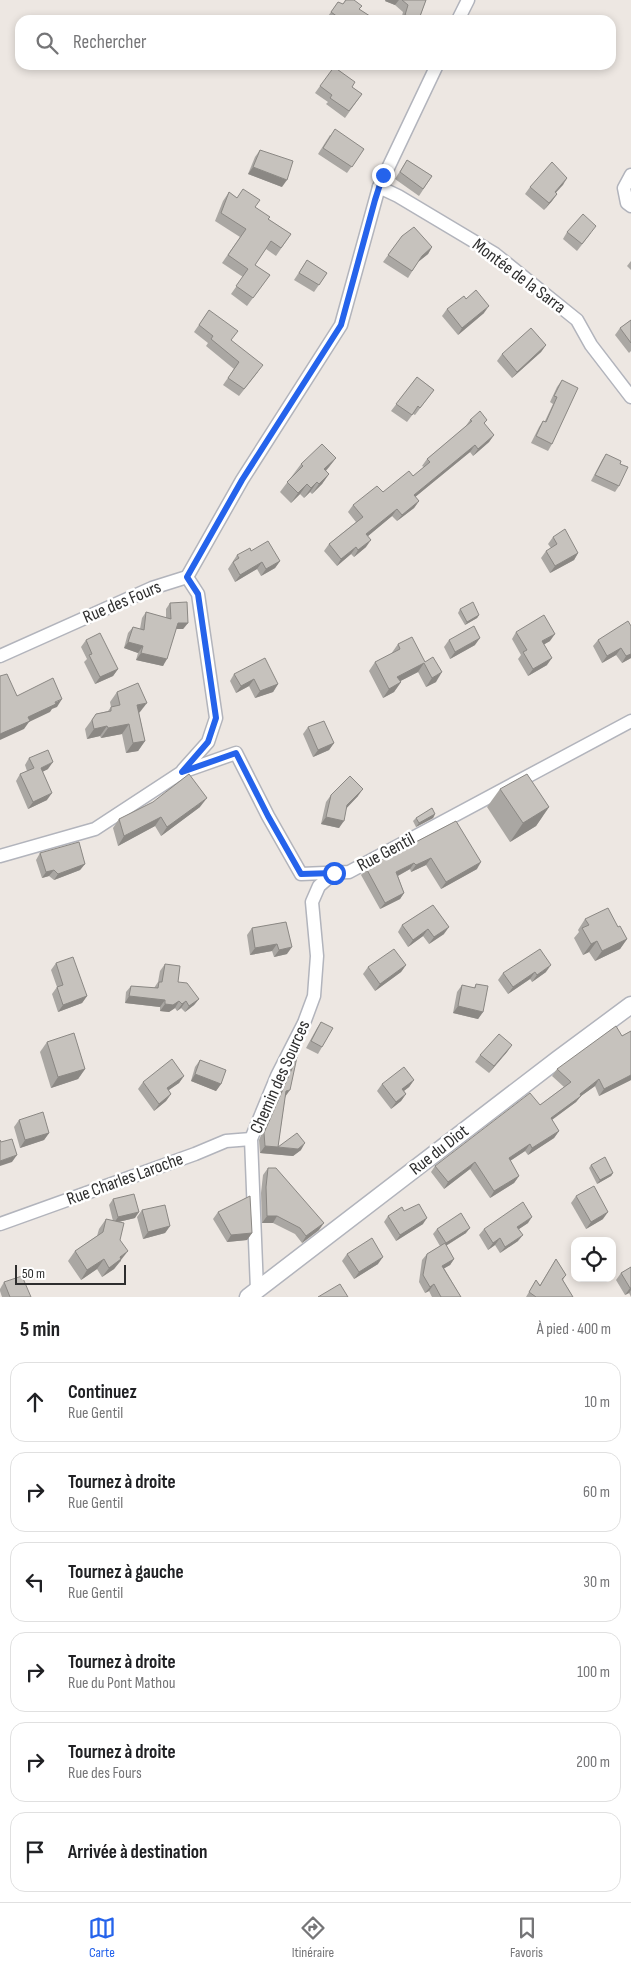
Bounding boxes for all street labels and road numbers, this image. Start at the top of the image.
street label: Montée de la Sarra [468,234,570,318]
street label: Rue des Fours [80,576,164,628]
street label: Rue Gentil [354,828,418,876]
street label: Chemin des Sources [246,1017,314,1137]
street label: Rue du Diot [405,1120,473,1180]
street label: Rue Charles Laroche [64,1148,186,1210]

